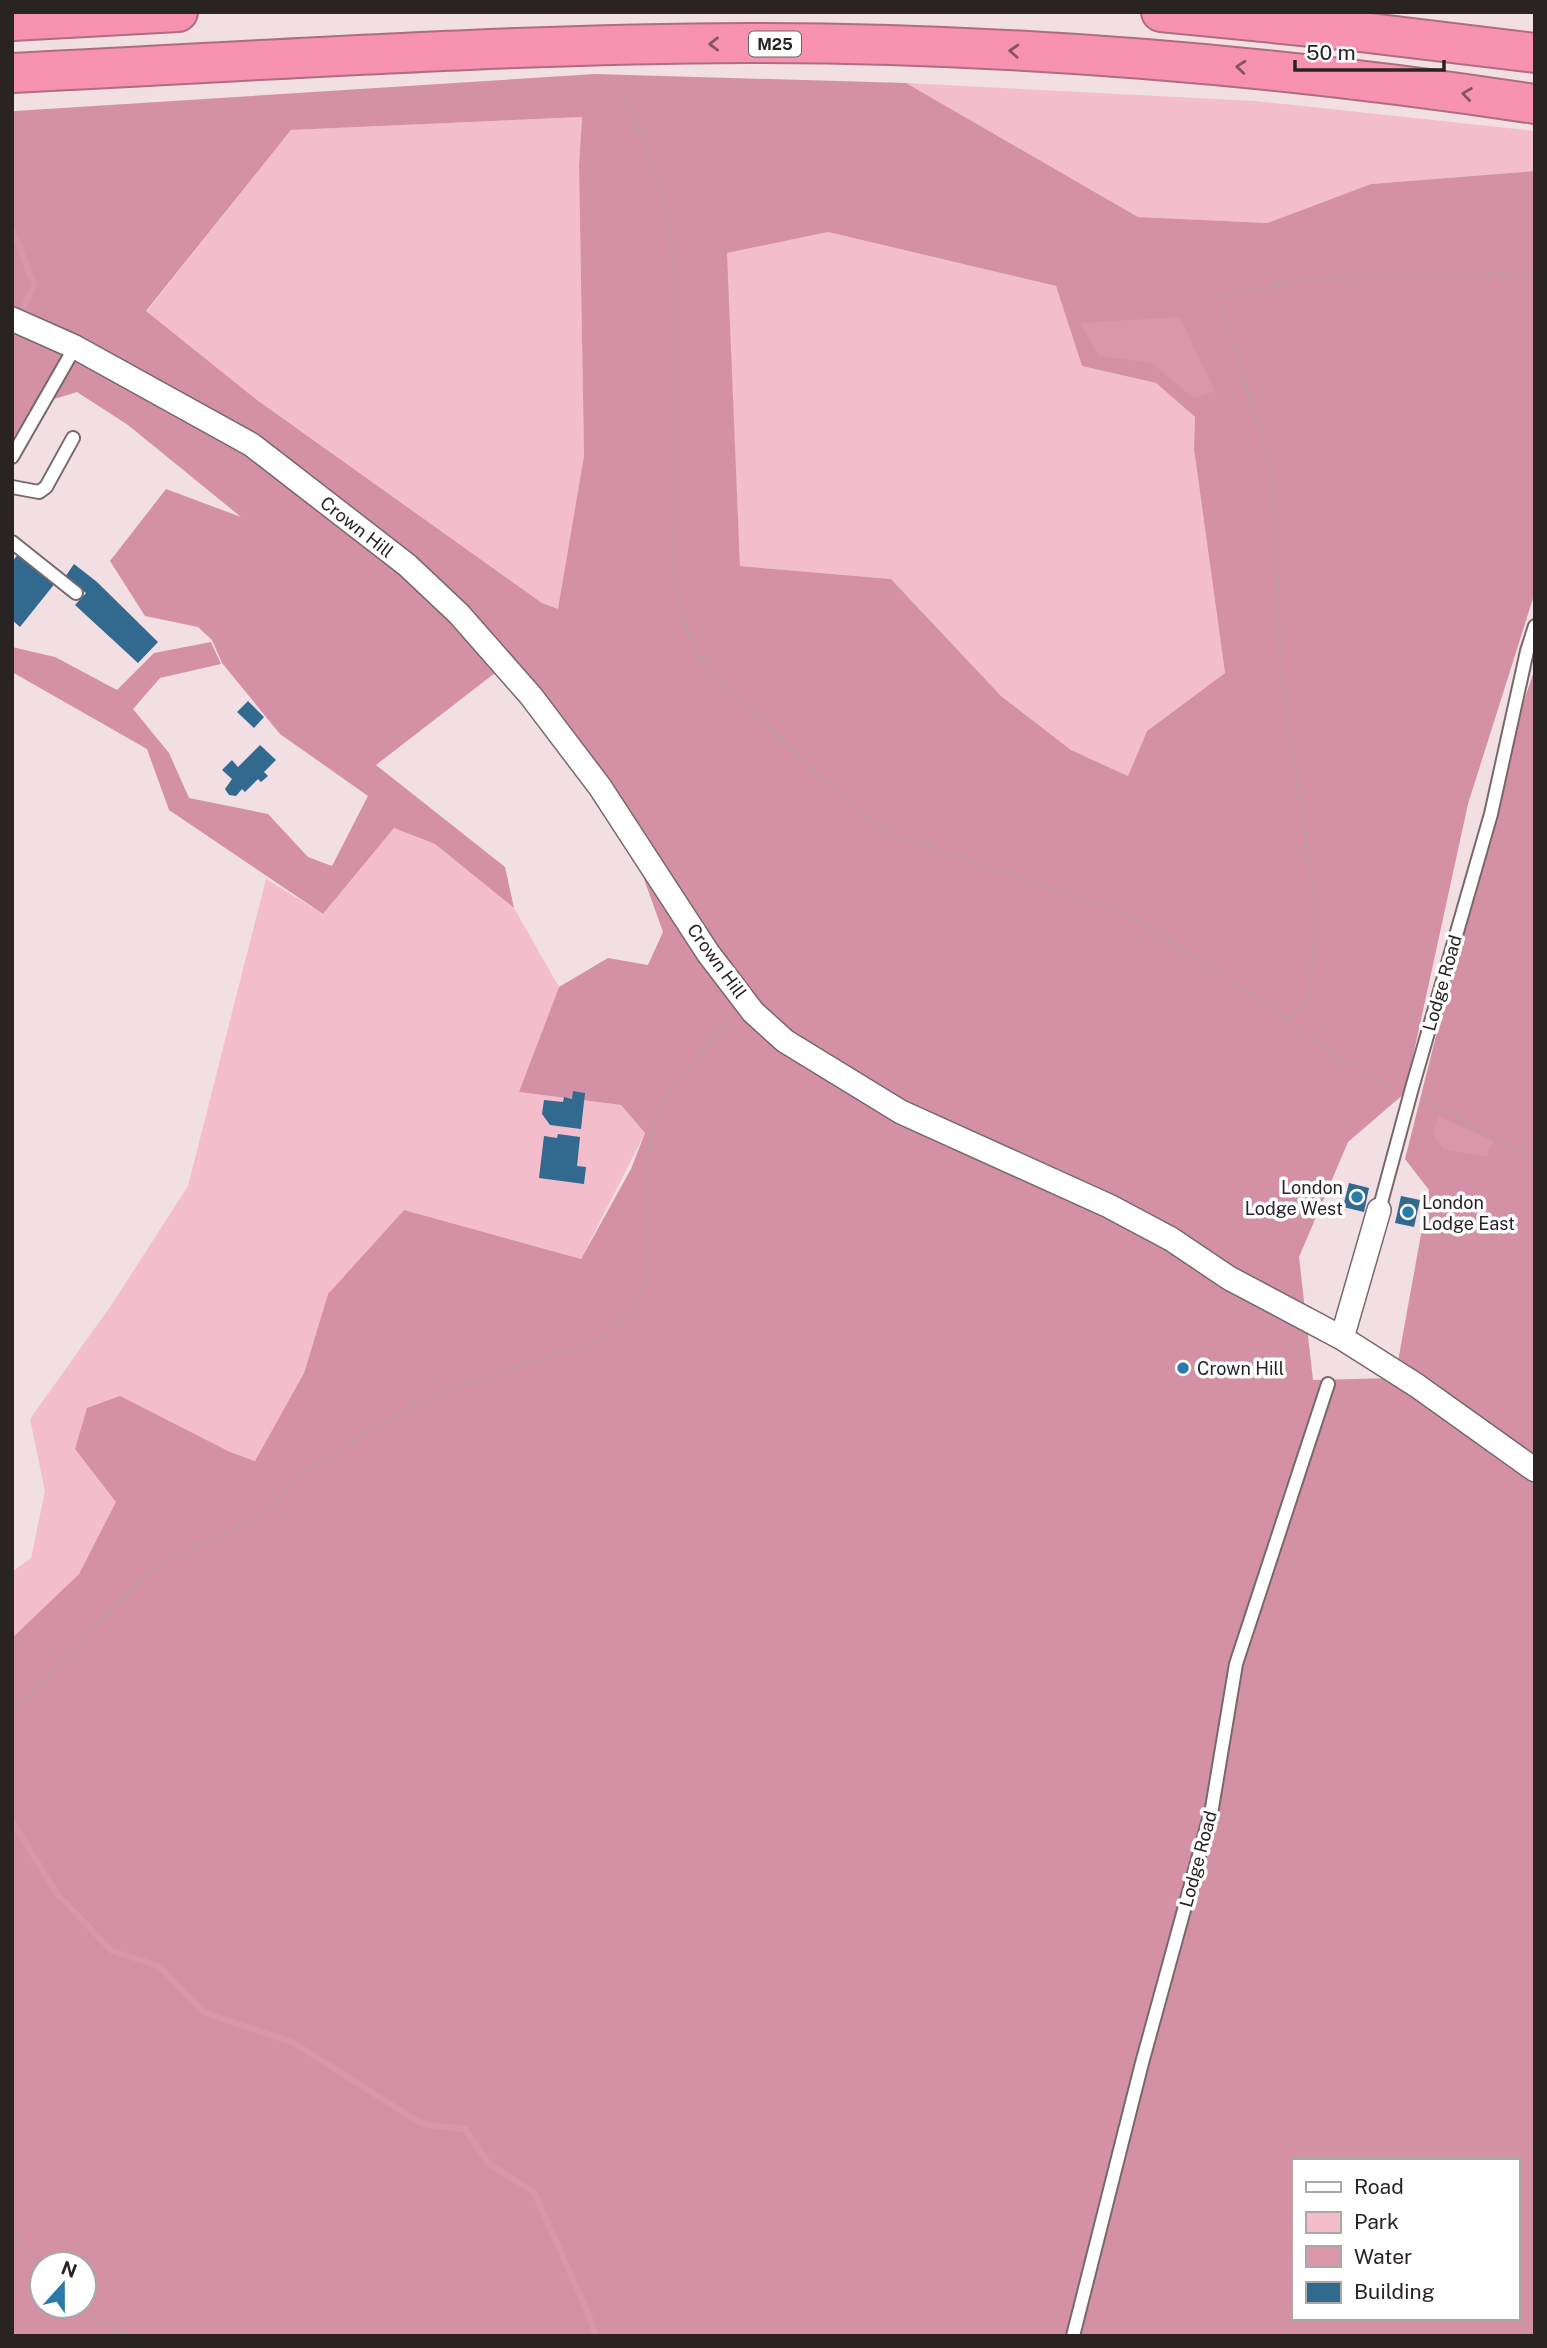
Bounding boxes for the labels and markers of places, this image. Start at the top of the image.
place label: London Lodge West [1245,1177,1343,1219]
marker: London Lodge West [1349,1189,1365,1205]
place label: London Lodge East [1422,1192,1515,1234]
marker: London Lodge East [1400,1204,1416,1220]
place label: Crown Hill [1197,1358,1284,1379]
marker: Crown Hill [1175,1360,1191,1376]

